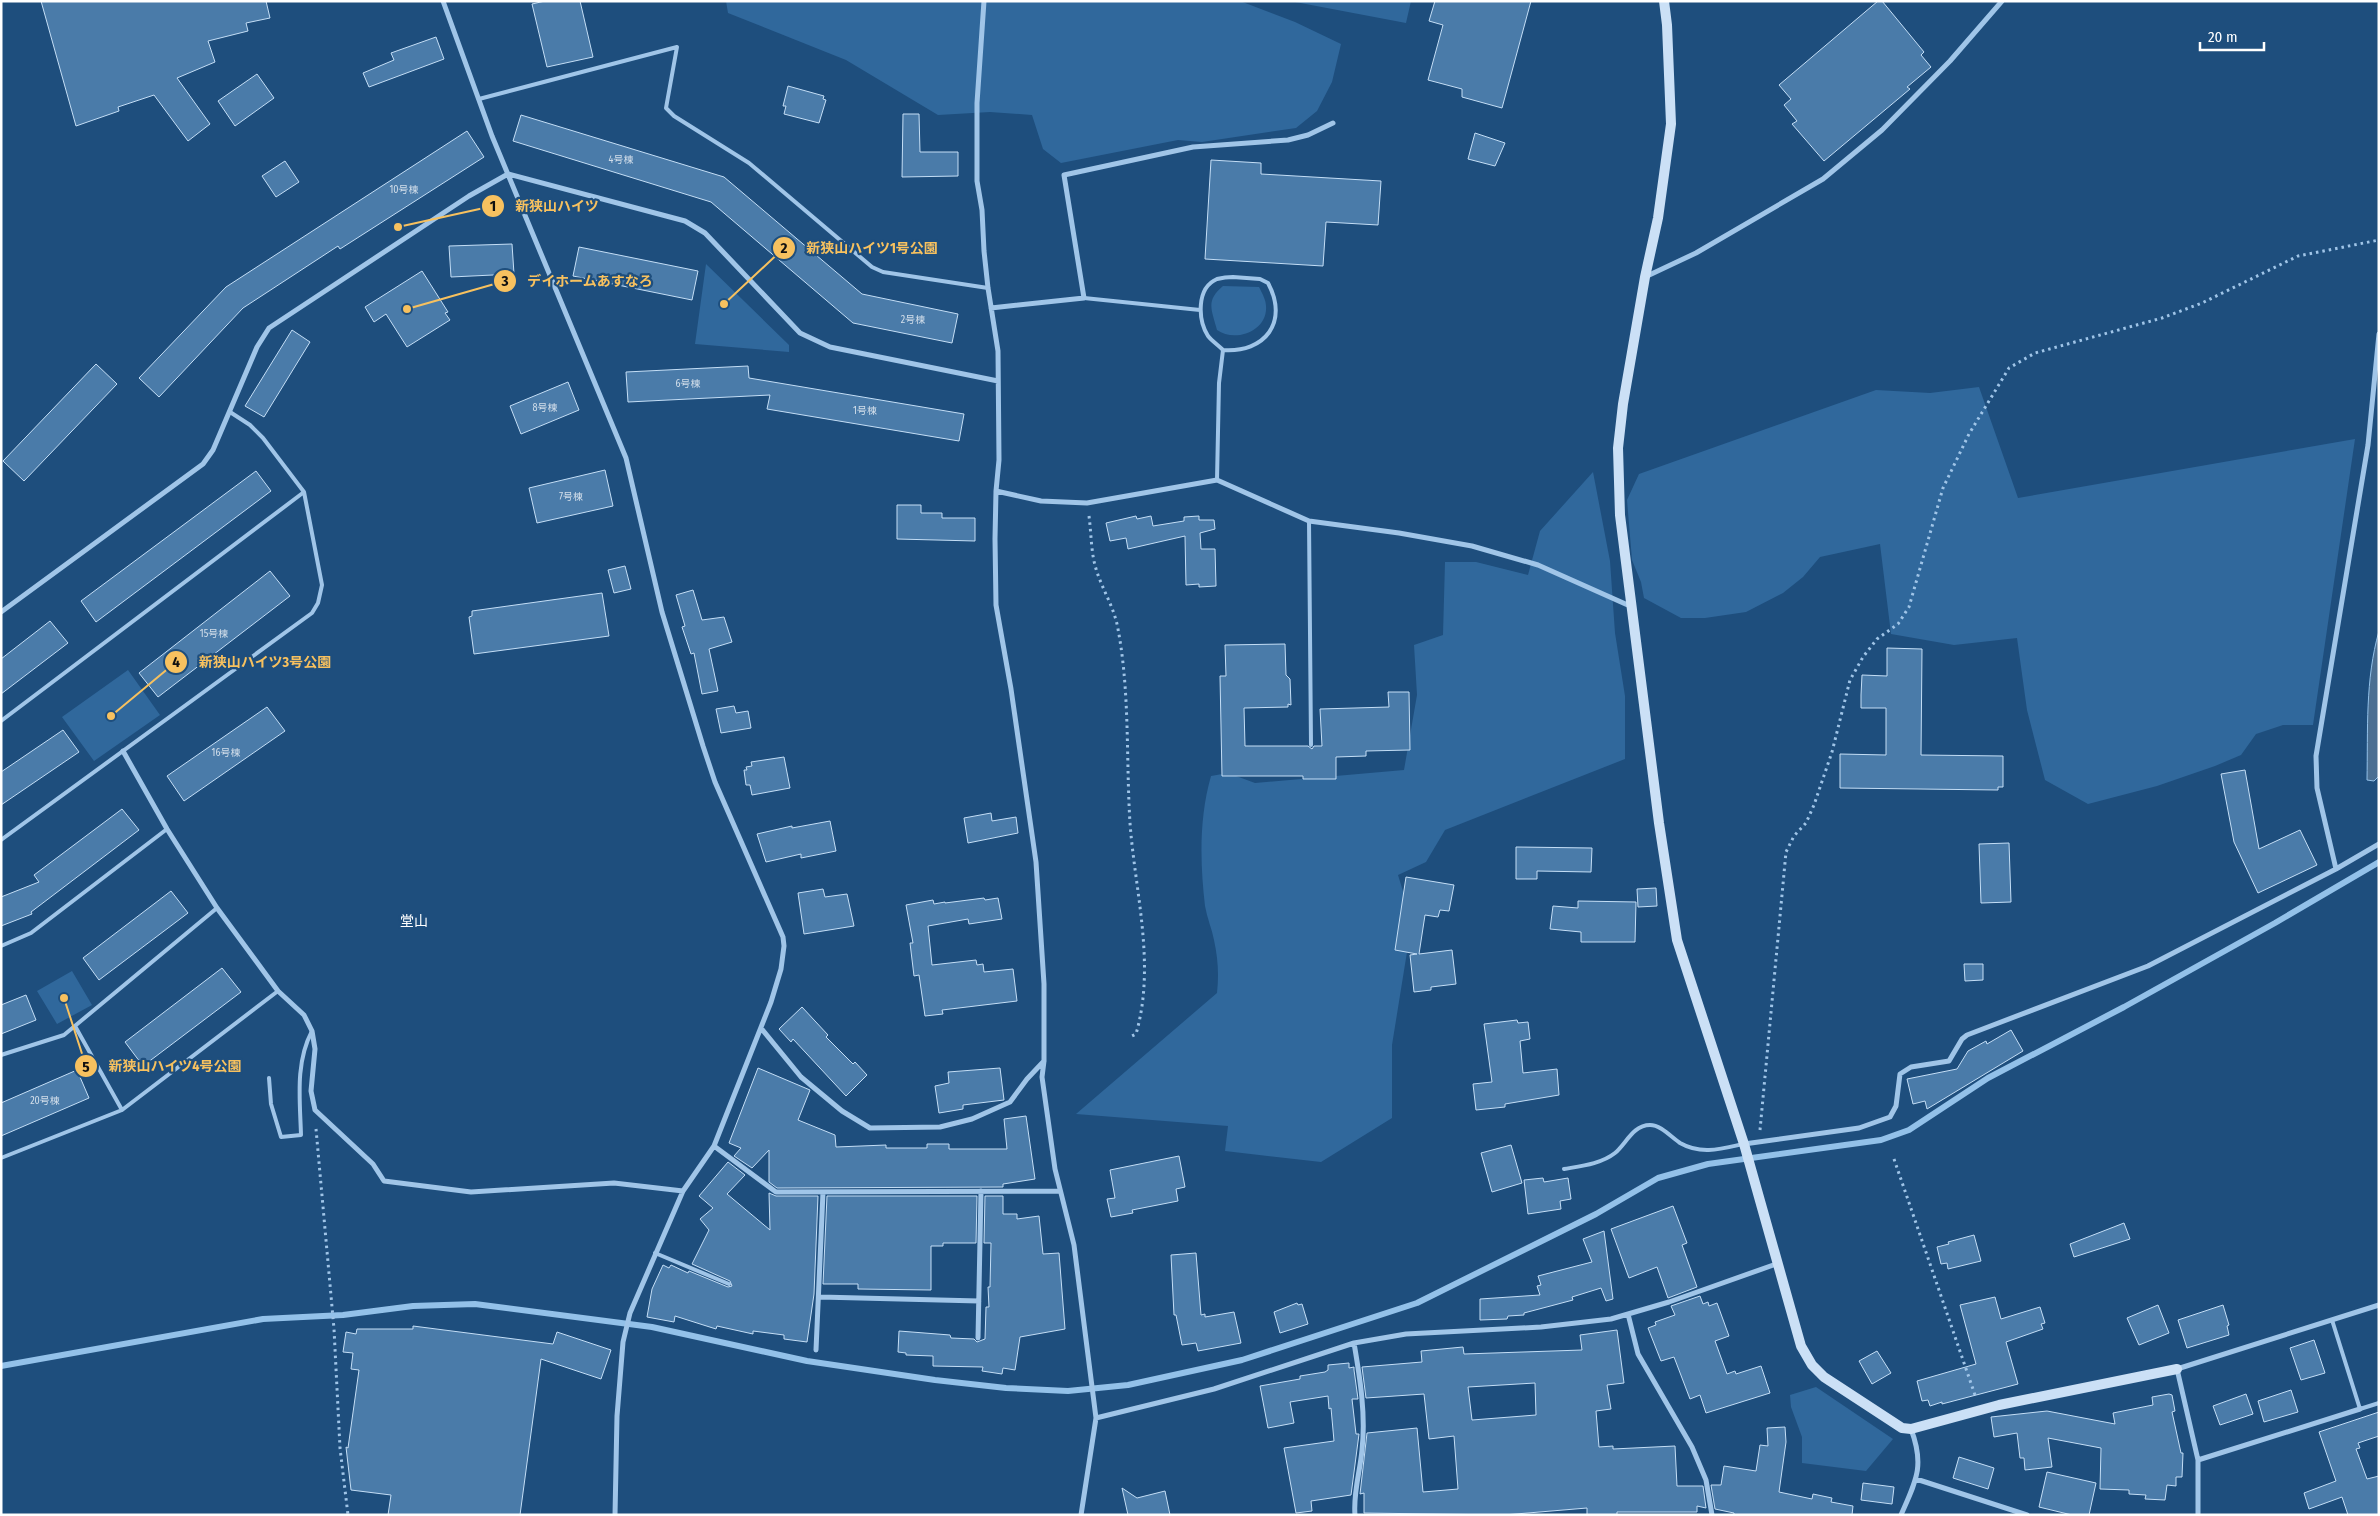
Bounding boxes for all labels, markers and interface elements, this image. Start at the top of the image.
scale bar [2200,20,2264,52]
text: 20 m [2208,28,2238,46]
house number: 4号棟 [609,154,633,166]
house number: 10号棟 [389,184,419,196]
callout: 新狭山ハイツ [480,191,609,220]
text: 1 [490,197,496,215]
text: 新狭山ハイツ [515,198,599,215]
callout: 新狭山ハイツ1号公園 [772,233,948,262]
text: 2 [780,239,788,257]
text: 新狭山ハイツ1号公園 [806,240,938,257]
callout: デイホームあすなろ [492,266,663,295]
text: 3 [500,272,509,290]
text: デイホームあすなろ [527,273,653,290]
house number: 2号棟 [901,314,925,326]
house number: 6号棟 [676,378,700,390]
house number: 8号棟 [533,402,558,414]
house number: 1号棟 [853,405,877,417]
house number: 7号棟 [559,491,583,503]
house number: 15号棟 [200,628,228,640]
callout: 新狭山ハイツ3号公園 [163,647,341,676]
text: 4 [172,653,180,671]
text: 新狭山ハイツ3号公園 [199,654,331,671]
house number: 16号棟 [212,747,240,759]
district label: 堂山 [400,913,428,930]
callout: 新狭山ハイツ4号公園 [74,1052,252,1081]
text: 5 [82,1058,90,1076]
text: 新狭山ハイツ4号公園 [109,1058,241,1075]
house number: 20号棟 [30,1095,60,1107]

